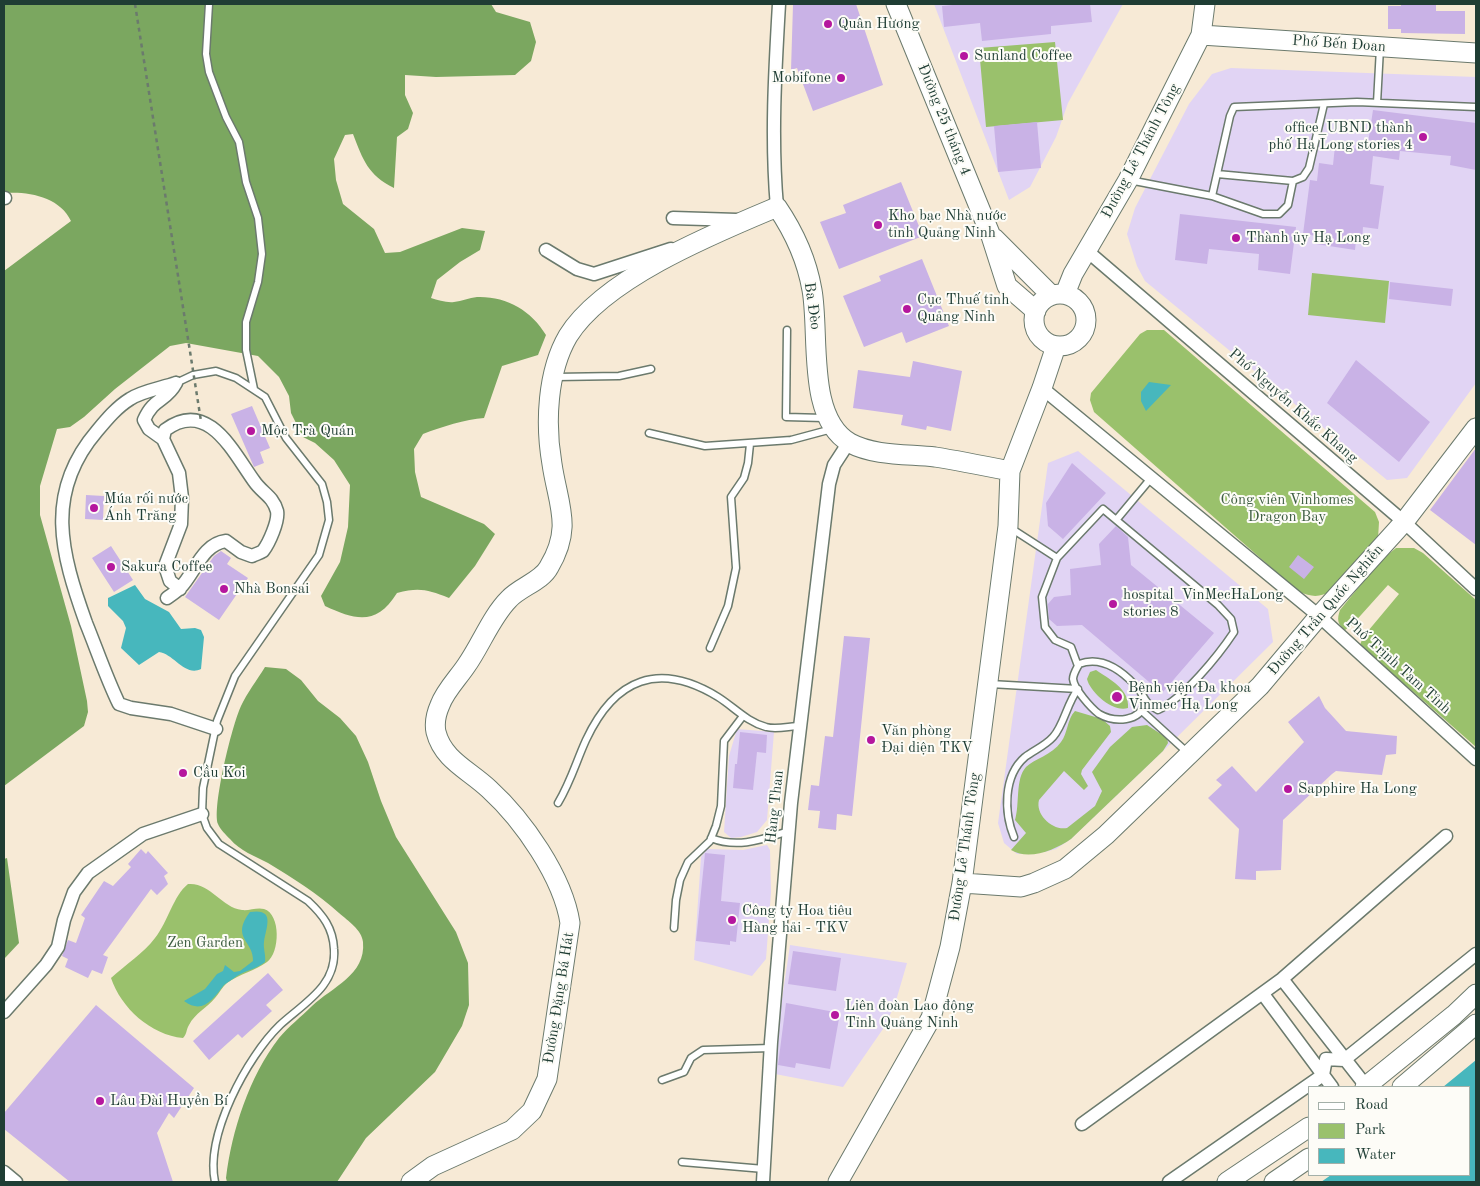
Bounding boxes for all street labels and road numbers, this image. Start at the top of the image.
street label: Phố Bến Đoan [1291,32,1387,56]
street label: Đường 25 tháng 4 [913,62,975,178]
street label: Đường Lê Thánh Tông [1098,81,1184,221]
street label: Ba Đèo [800,281,824,331]
street label: Phố Nguyễn Khắc Khang [1225,345,1361,467]
street label: Đường Trần Quốc Nghiễn [1264,541,1388,679]
street label: Phố Trịnh Tam Tỉnh [1342,614,1454,718]
street label: Hàng Than [762,769,788,845]
street label: Đường Lê Thánh Tông [946,772,984,922]
street label: Đường Đặng Bá Hát [540,931,578,1065]

